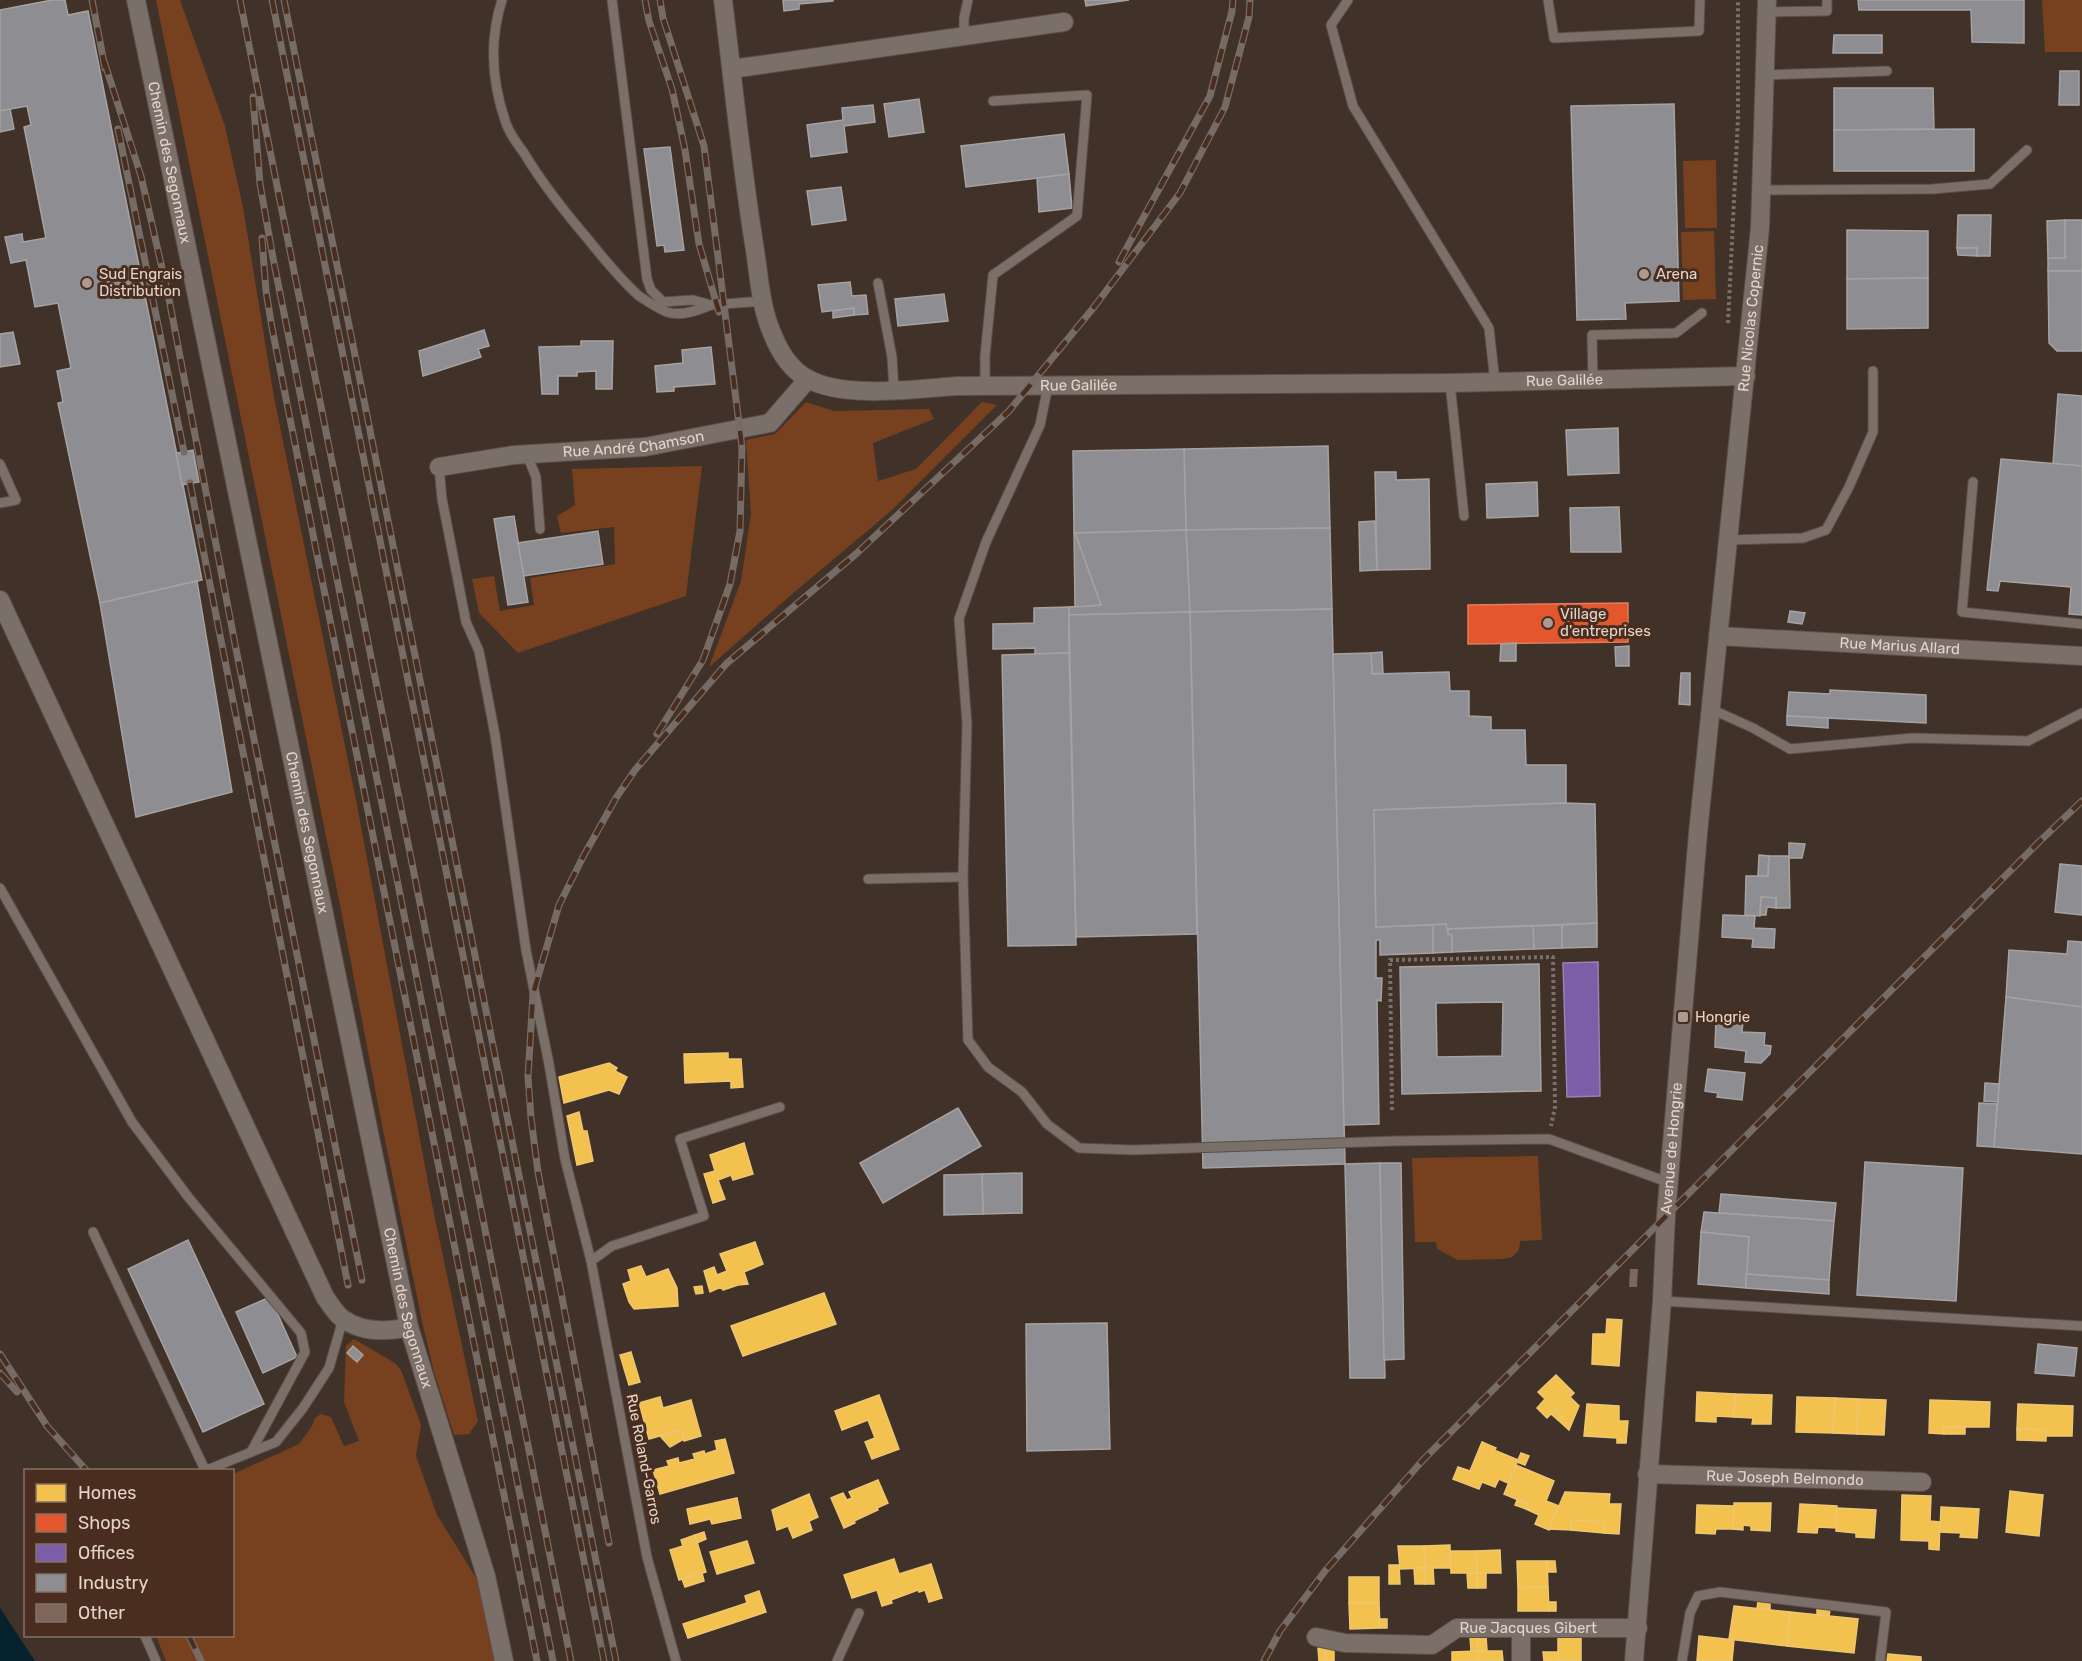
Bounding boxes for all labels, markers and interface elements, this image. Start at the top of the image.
street label: Chemin des Segonnaux [144,80,195,245]
street label: Rue Nicolas Copernic [1734,244,1767,393]
place label: Sud Engrais Distribution [99,265,183,300]
place label: Arena [1656,265,1697,283]
marker: Arena [1637,267,1651,281]
marker: Sud Engrais Distribution [80,276,94,290]
street label: Rue Galilée [1526,370,1603,390]
street label: Rue Galilée [1040,376,1117,394]
street label: Rue André Chamson [562,427,706,461]
place label: Village d'entreprises [1560,605,1651,640]
marker: Village d'entreprises [1541,616,1555,630]
street label: Rue Marius Allard [1839,634,1960,658]
street label: Chemin des Segonnaux [282,750,333,915]
place label: Hongrie [1695,1008,1750,1026]
marker: Hongrie [1676,1010,1690,1024]
street label: Avenue de Hongrie [1657,1082,1686,1215]
street label: Chemin des Segonnaux [380,1226,436,1390]
street label: Rue Roland-Garros [623,1392,666,1526]
street label: Rue Joseph Belmondo [1706,1467,1864,1489]
legend [24,1469,234,1637]
text: Homes [78,1482,136,1504]
text: Shops [78,1512,130,1534]
text: Offices [78,1542,135,1564]
text: Industry [78,1572,148,1594]
text: Other [78,1602,125,1624]
street label: Rue Jacques Gibert [1459,1619,1597,1637]

